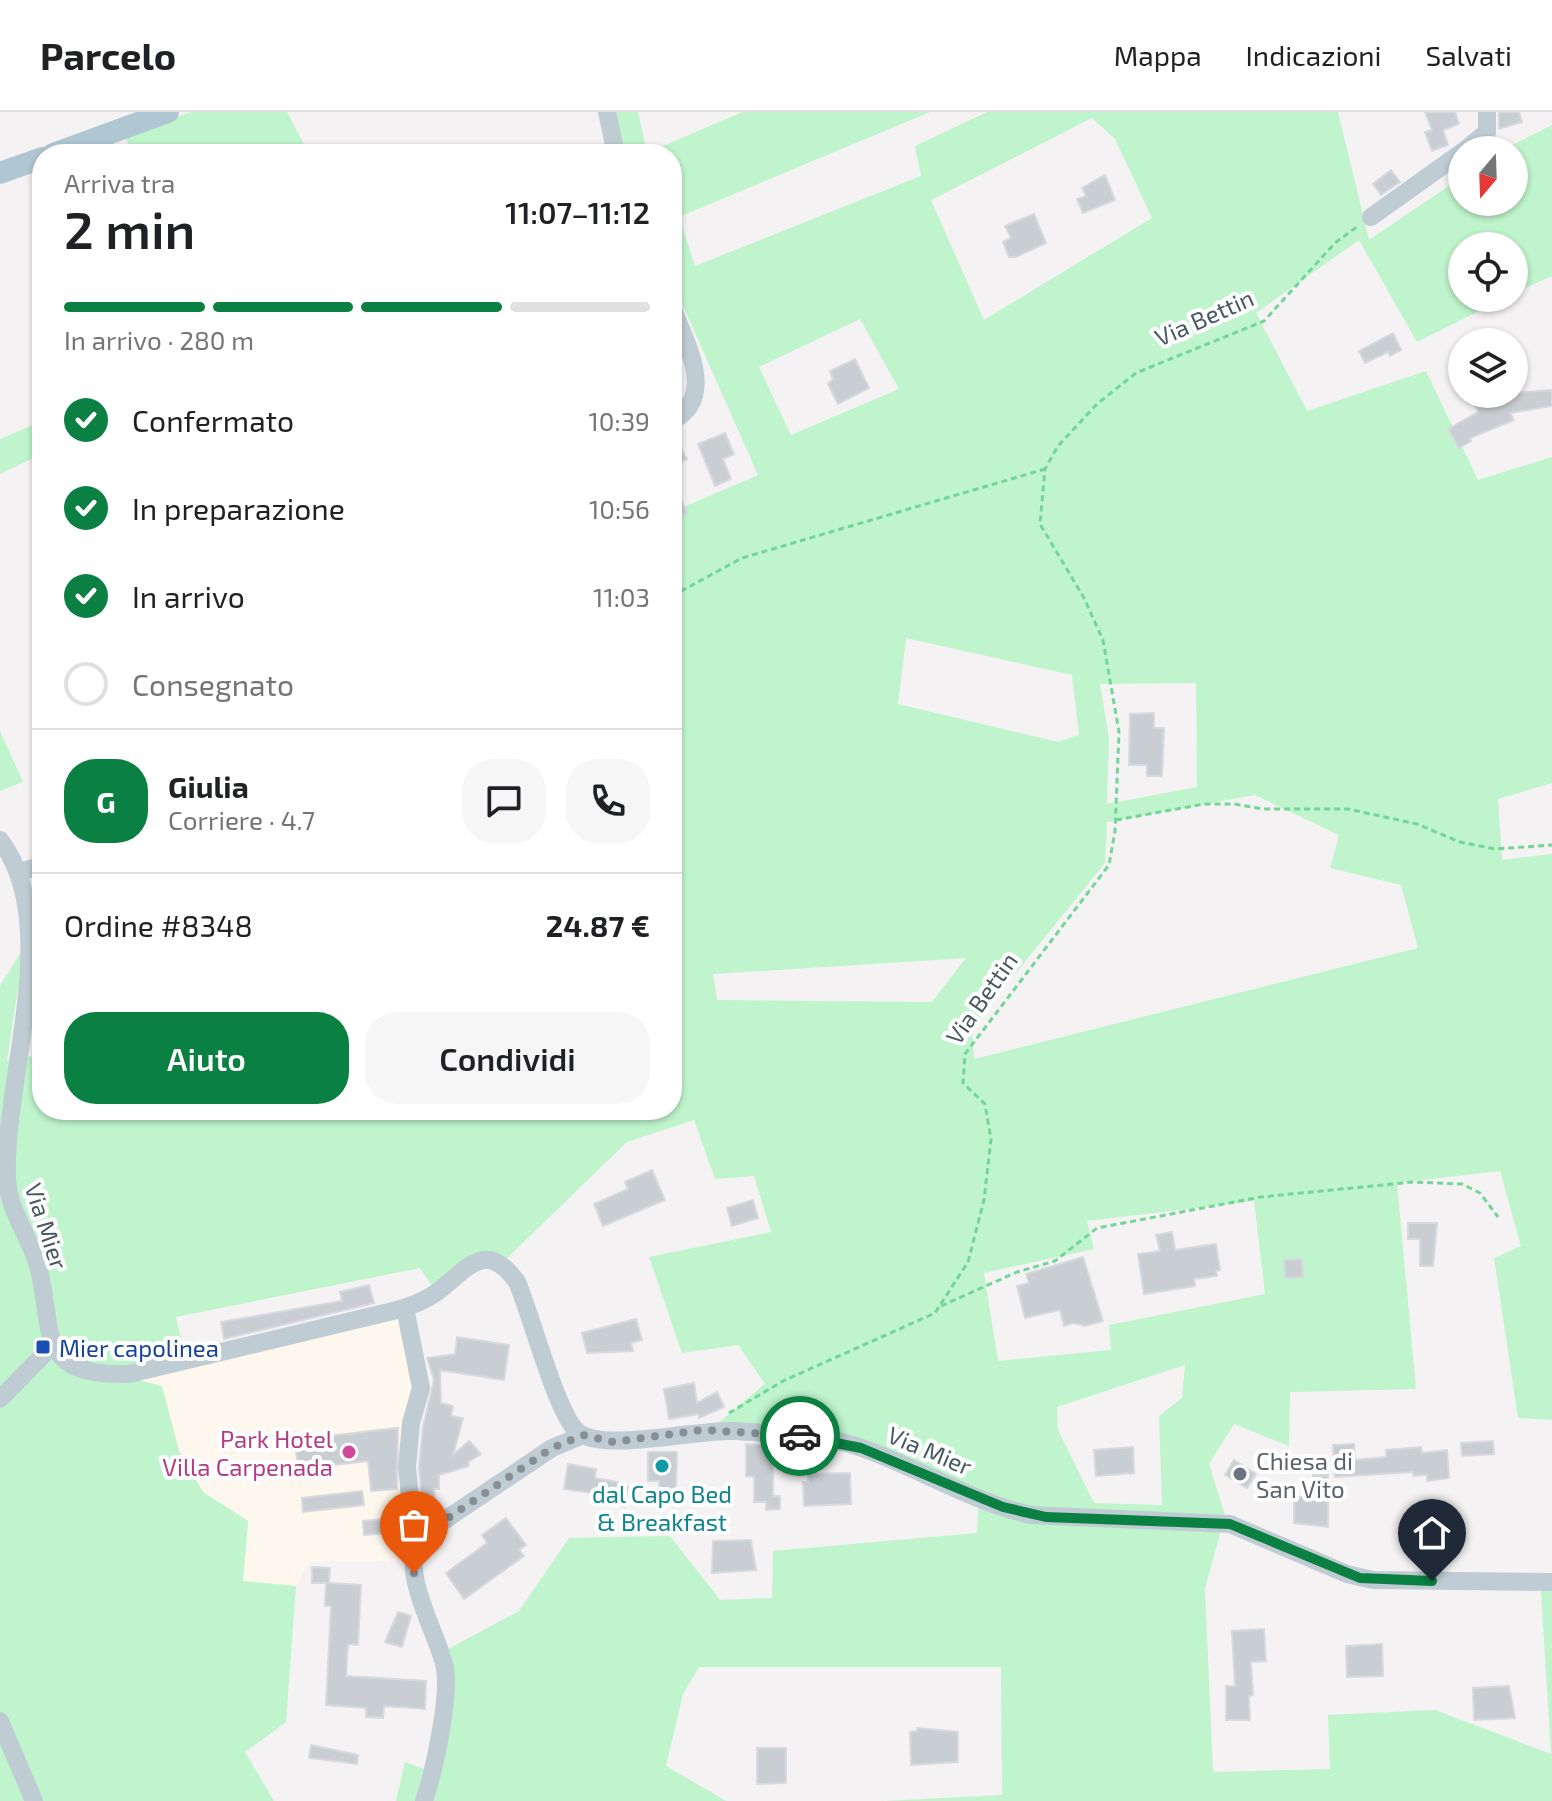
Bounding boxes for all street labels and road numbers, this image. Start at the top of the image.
street label: Via Bettin [1150,282,1258,352]
street label: Via Bettin [939,947,1023,1049]
street label: Via Mier [20,1179,75,1273]
street label: Via Mier [884,1419,977,1481]

